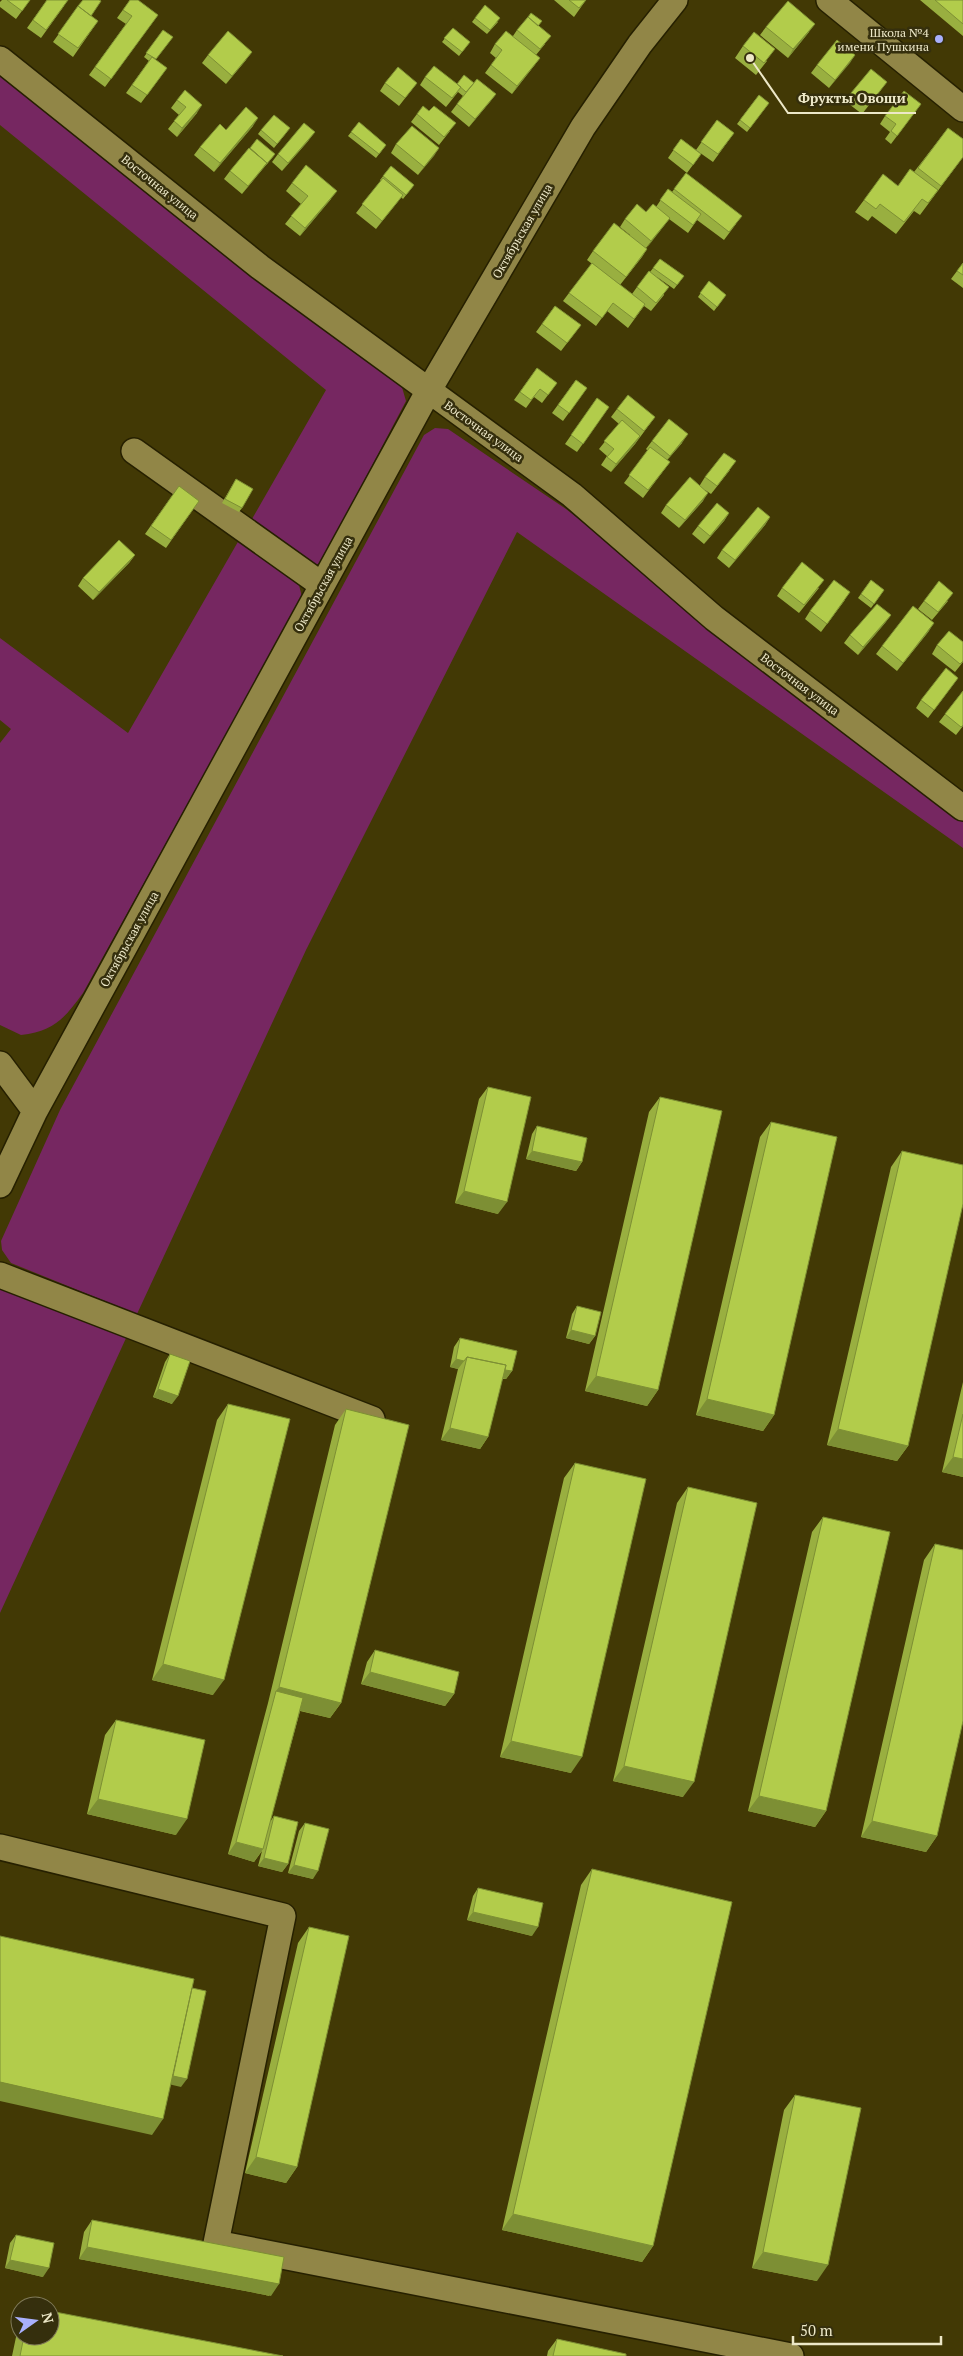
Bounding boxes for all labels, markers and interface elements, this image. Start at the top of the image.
place label: Школа №4 имени Пушкина [837,25,930,54]
marker: Школа №4 имени Пушкина [933,33,945,45]
callout: Фрукты Овощи [788,84,916,113]
text: Фрукты Овощи [798,88,906,107]
street label: Восточная улица [119,152,201,222]
street label: Октябрьская улица [489,181,555,281]
street label: Восточная улица [441,397,527,465]
street label: Октябрьская улица [290,534,356,634]
street label: Восточная улица [758,650,842,718]
street label: Октябрьская улица [96,889,162,989]
north arrow [10,2296,60,2346]
text: N [38,2310,59,2326]
scale bar [793,2314,940,2346]
text: 50 m [800,2320,833,2340]

